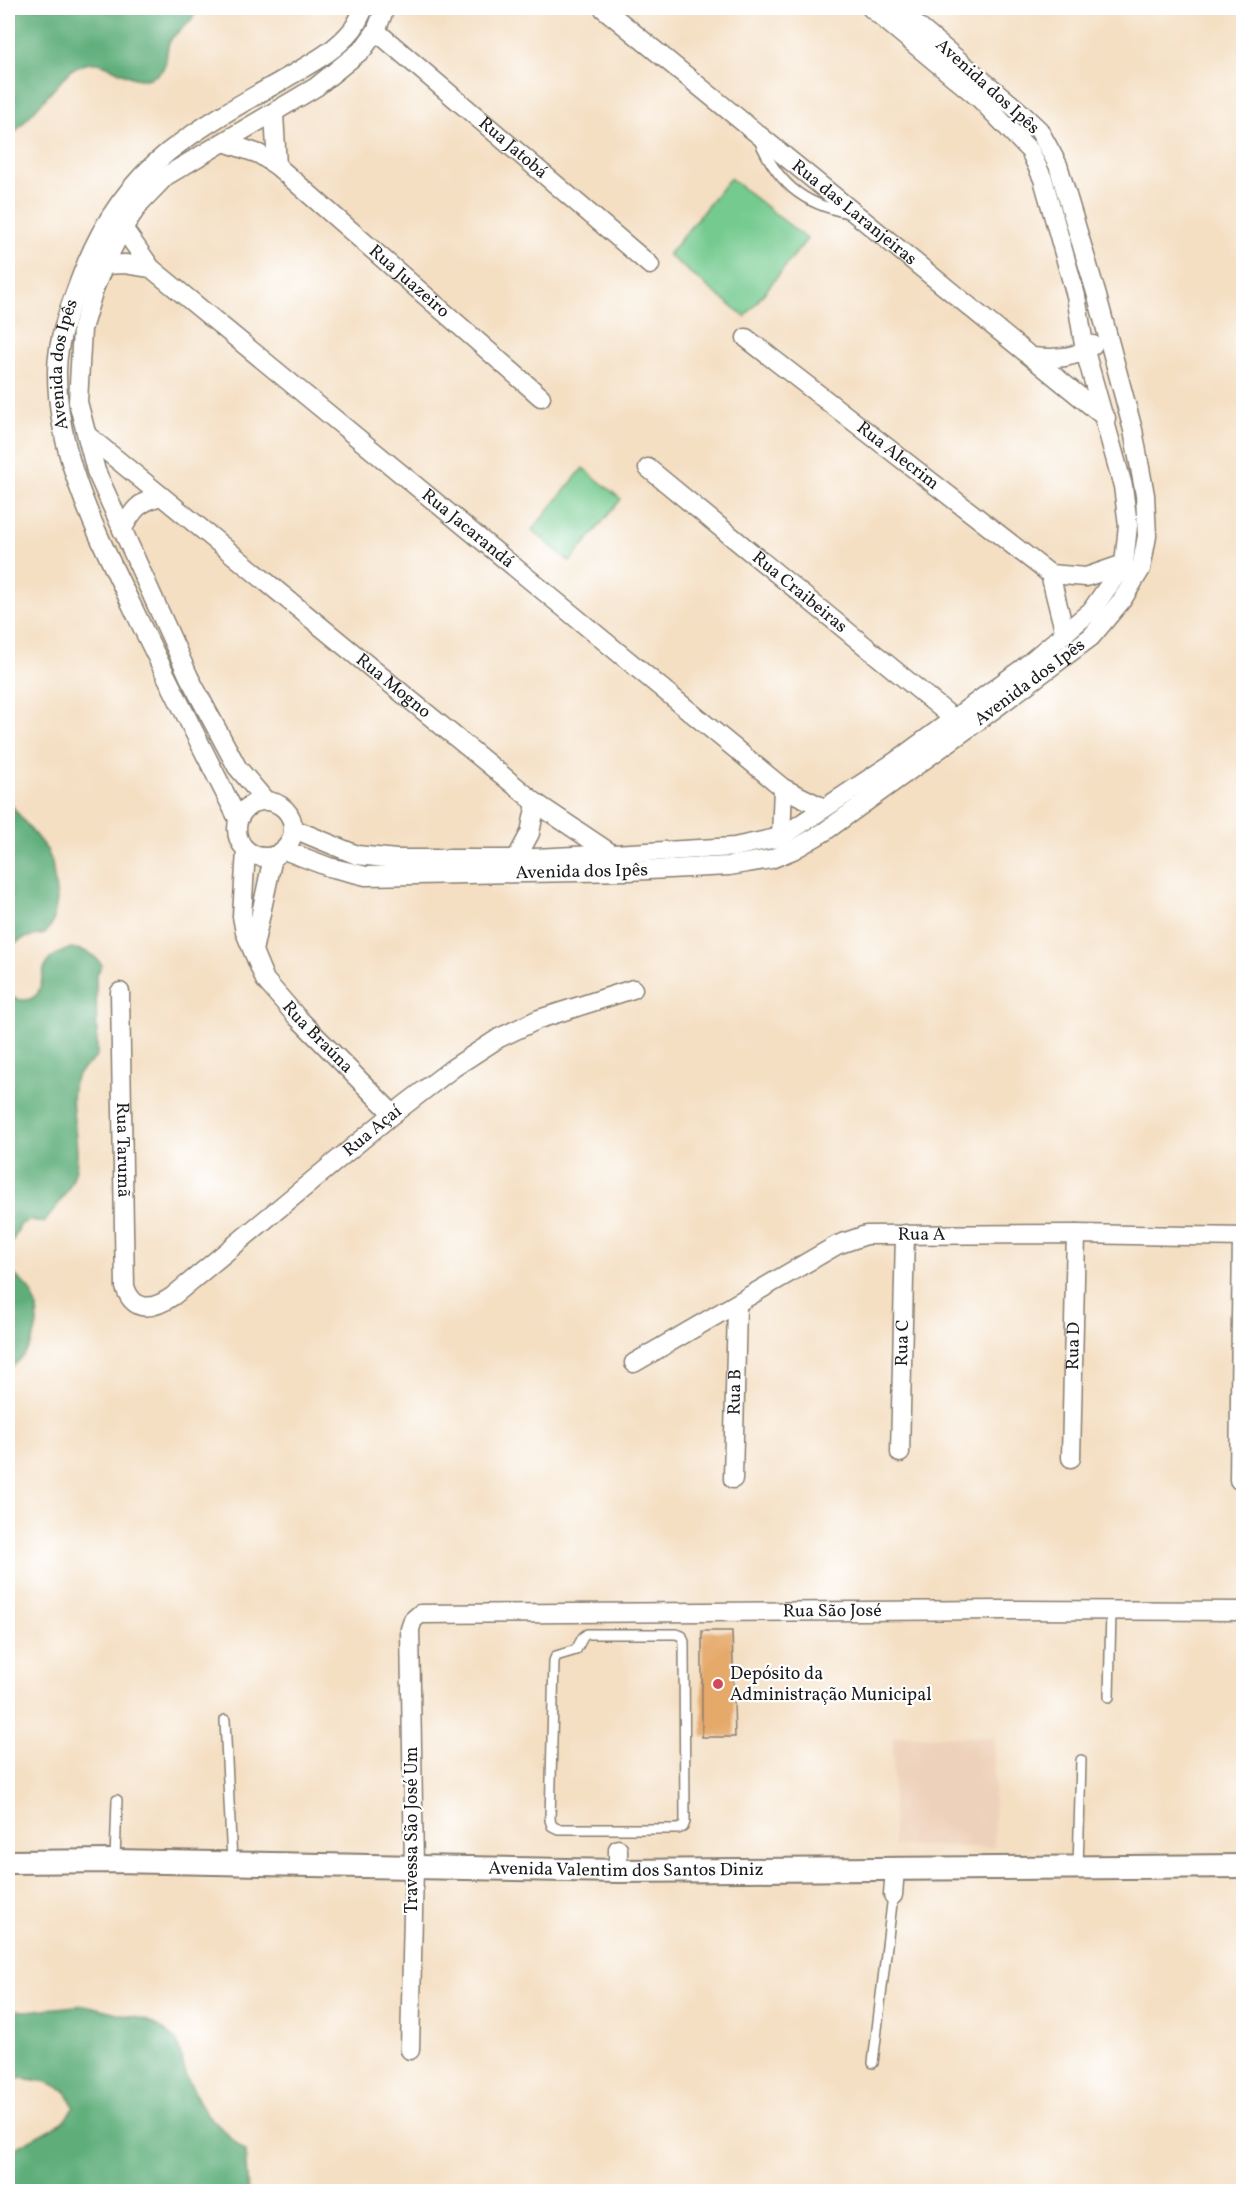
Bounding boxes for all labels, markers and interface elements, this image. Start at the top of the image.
street label: Avenida dos Ipês [929,33,1045,141]
street label: Rua Jatobá [473,111,553,185]
street label: Rua das Laranjeiras [786,154,922,271]
street label: Rua Juazeiro [363,239,455,324]
street label: Avenida dos Ipês [44,296,84,432]
street label: Rua Alecrim [851,416,944,496]
street label: Rua Jacarandá [416,483,519,574]
street label: Rua Craibeiras [746,546,853,639]
street label: Avenida dos Ipês [969,633,1090,732]
street label: Rua Mogno [350,648,436,724]
street label: Avenida dos Ipês [515,858,649,886]
street label: Rua Braúna [276,995,359,1079]
street label: Rua Açaí [338,1099,408,1163]
street label: Rua Tarumã [109,1102,136,1198]
street label: Rua A [898,1222,946,1247]
street label: Rua C [889,1319,916,1367]
street label: Rua D [1060,1322,1087,1370]
street label: Rua B [722,1369,748,1415]
street label: Rua São José [783,1598,882,1624]
place label: Depósito da Administração Municipal [730,1662,932,1708]
marker: Depósito da Administração Municipal [711,1677,725,1691]
street label: Travessa São José Um [400,1746,425,1914]
street label: Avenida Valentim dos Santos Diniz [488,1856,764,1884]

